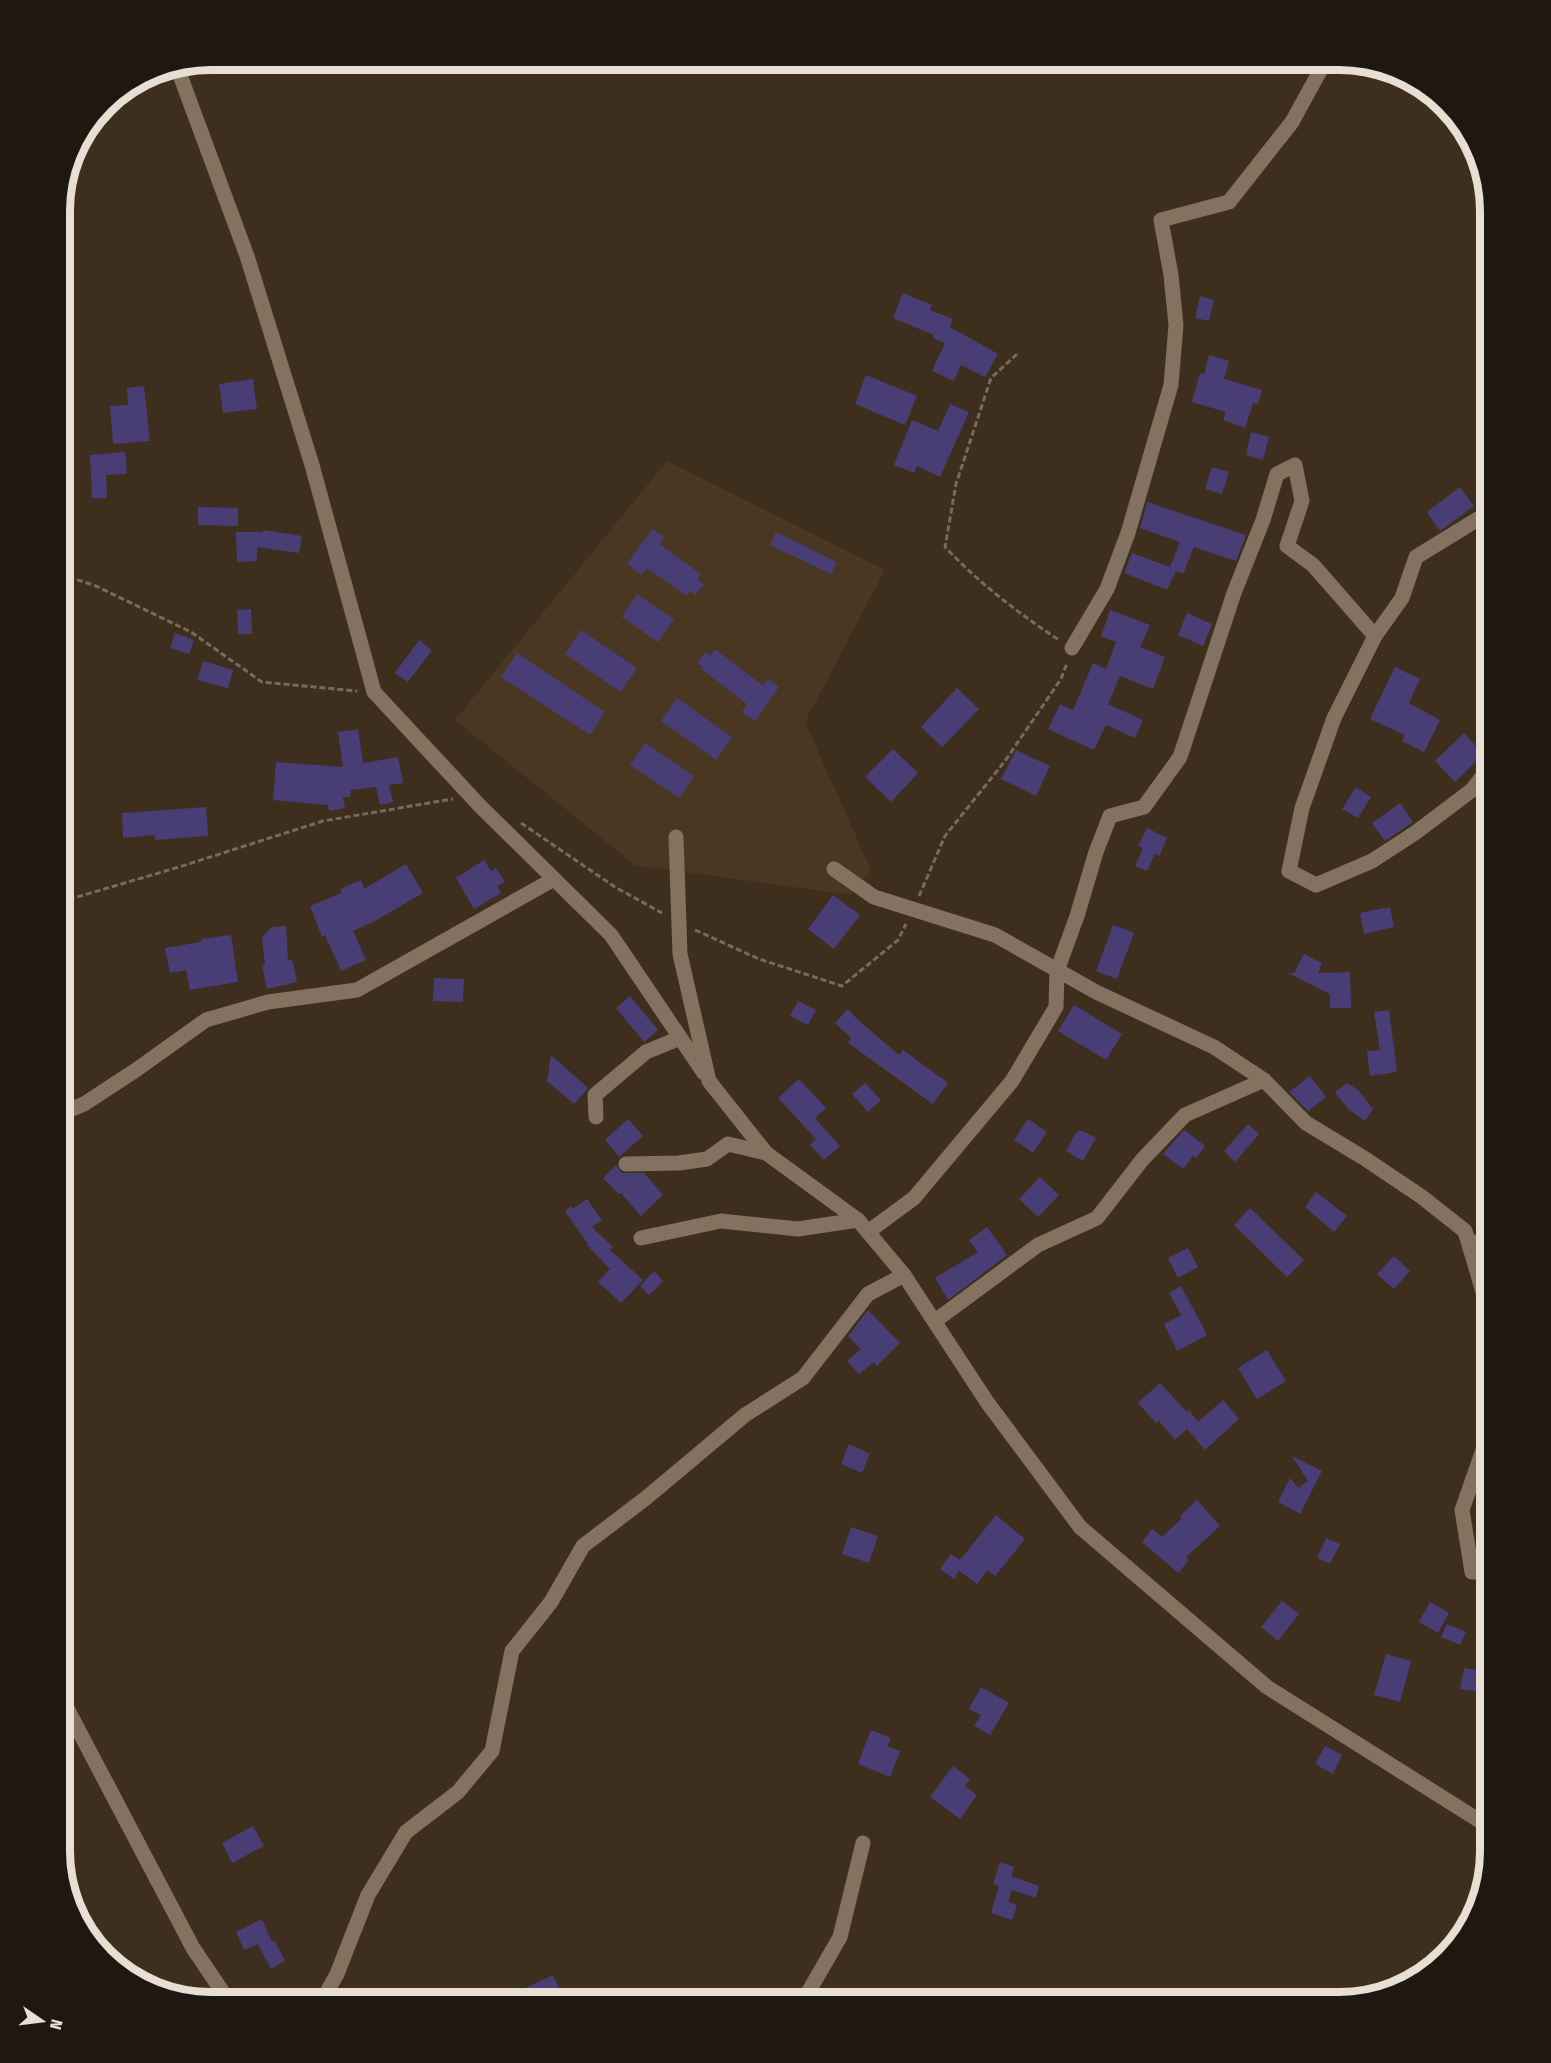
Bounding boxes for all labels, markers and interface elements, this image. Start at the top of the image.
north arrow [12,1991,72,2051]
text: N [46,2018,66,2031]

